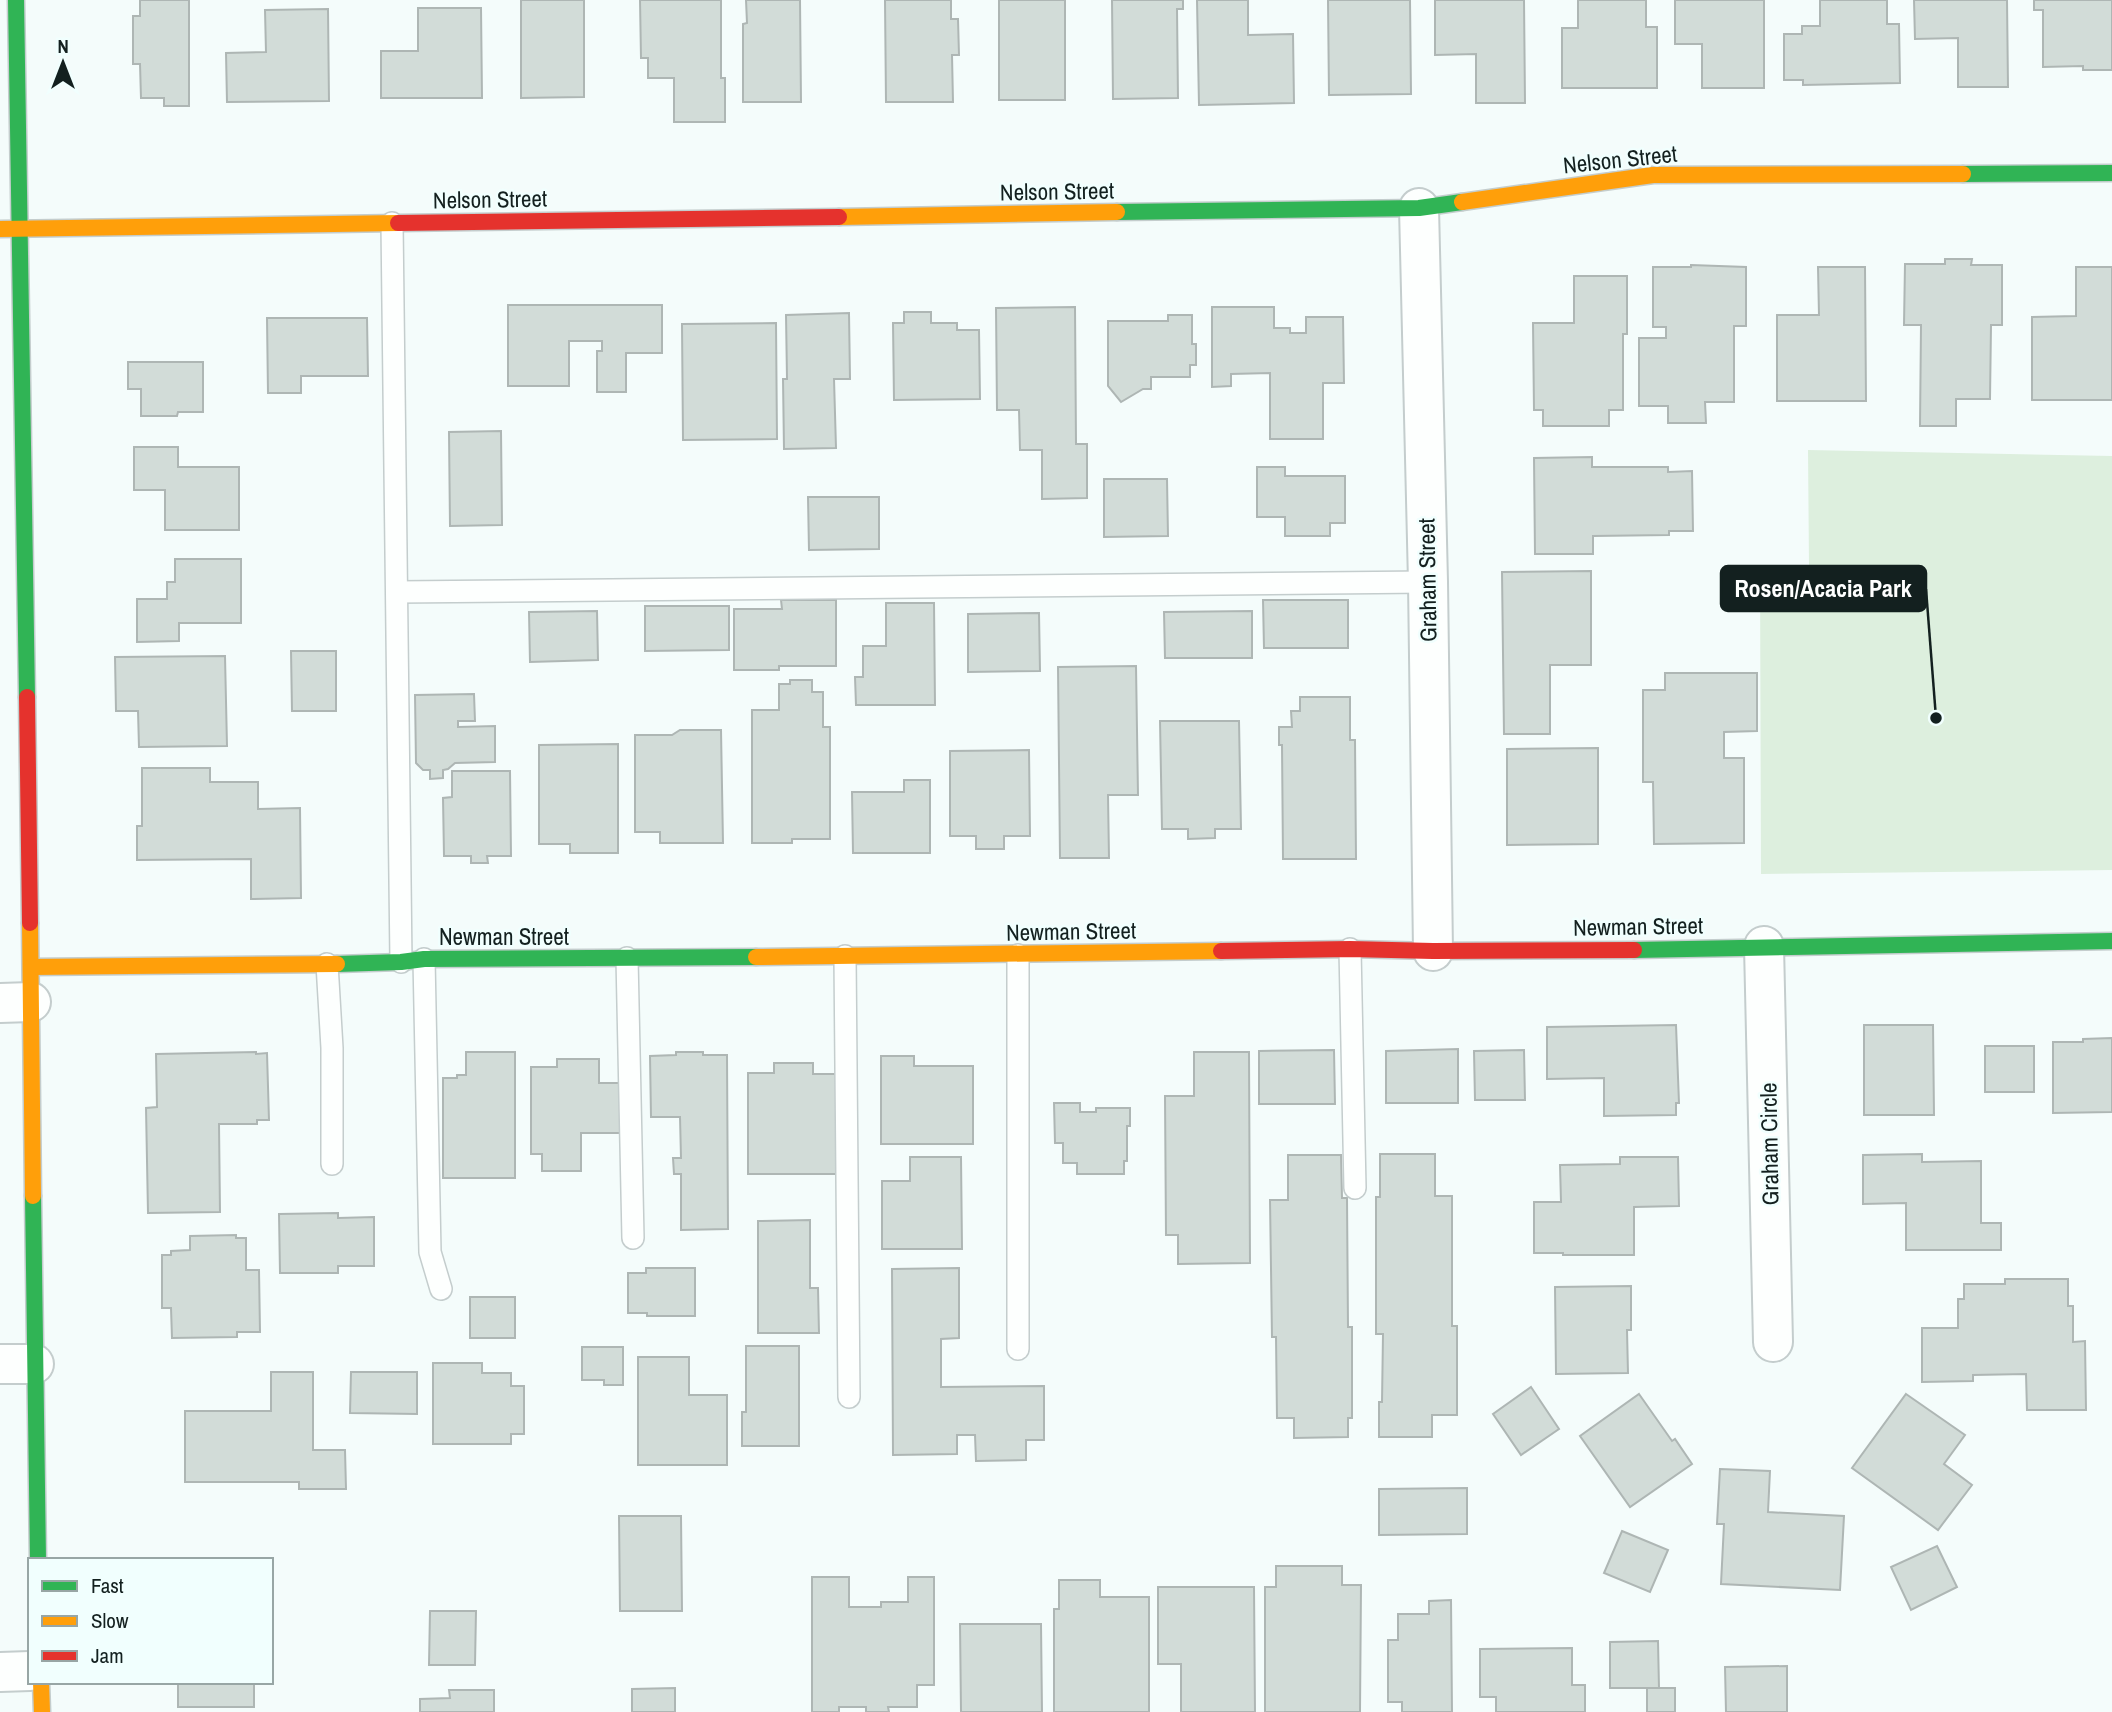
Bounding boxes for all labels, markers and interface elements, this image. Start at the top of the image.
north arrow [28,28,98,98]
text: N [57,33,69,59]
street label: Nelson Street [1562,138,1678,180]
street label: Nelson Street [1000,175,1114,207]
street label: Nelson Street [433,183,547,215]
street label: Graham Street [1410,518,1444,642]
callout: Rosen/Acacia Park [1721,566,1926,611]
text: Rosen/Acacia Park [1734,572,1912,604]
street label: Newman Street [1573,909,1703,943]
street label: Newman Street [1006,914,1136,948]
street label: Newman Street [439,921,569,952]
street label: Graham Circle [1752,1082,1786,1206]
legend [28,1558,273,1684]
text: Fast [91,1571,124,1600]
text: Slow [91,1606,129,1635]
text: Jam [91,1641,124,1670]

